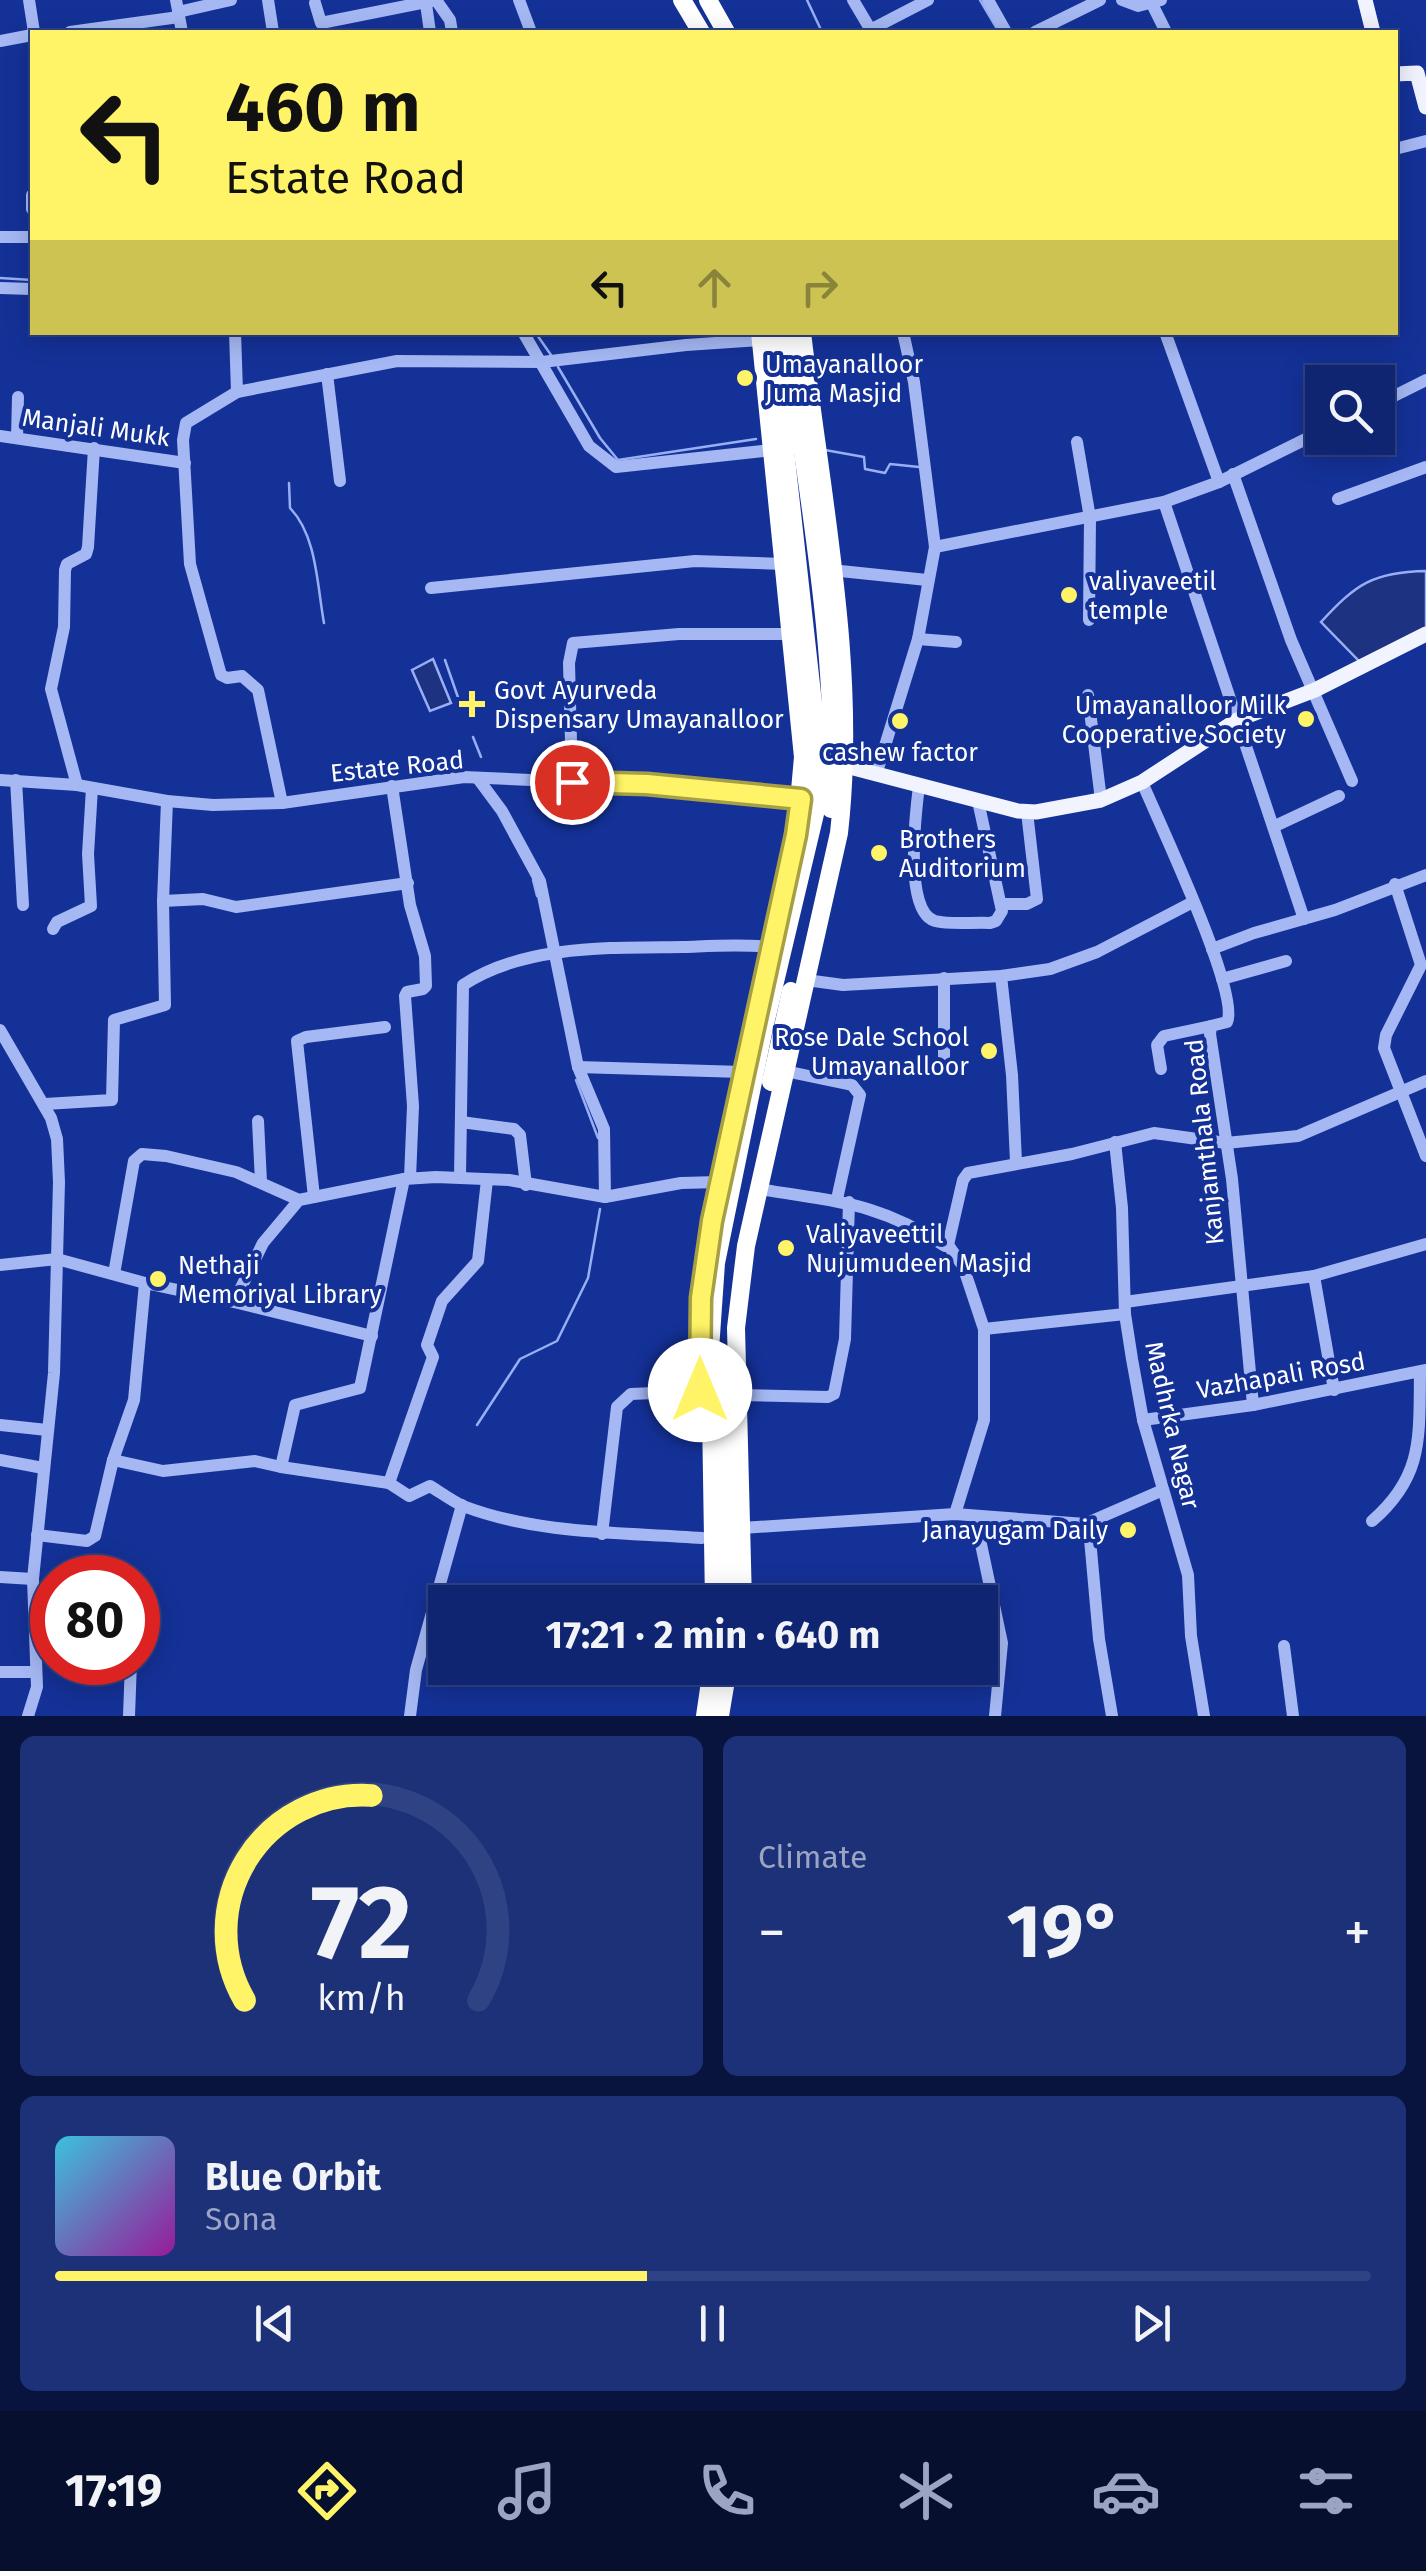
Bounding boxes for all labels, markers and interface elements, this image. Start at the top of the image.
text: 460 m [225,66,421,150]
icon: left [60,70,190,200]
text: Estate Road [225,151,466,205]
icon: left [582,260,637,315]
icon: ahead [687,260,742,315]
icon: right [792,260,847,315]
place label: Umayanalloor Juma Masjid [765,350,923,409]
map controls [1305,365,1395,455]
button: search [1305,365,1395,455]
marker: Umayanalloor Juma Masjid [734,367,756,389]
street label: Manjali Mukk [20,403,172,453]
place label: valiyaveetil temple [1089,567,1217,626]
marker: valiyaveetil temple [1058,584,1080,606]
place label: Govt Ayurveda Dispensary Umayanalloor [494,676,784,735]
marker: Govt Ayurveda Dispensary Umayanalloor [459,691,485,717]
place label: Umayanalloor Milk Cooperative Society [1062,691,1287,750]
marker: Umayanalloor Milk Cooperative Society [1295,708,1317,730]
marker: cashew factor [889,710,911,732]
place label: cashew factor [822,738,978,768]
pin [530,740,615,825]
street label: Estate Road [329,745,465,789]
icon: arrive [545,755,600,810]
place label: Brothers Auditorium [899,825,1026,884]
marker: Brothers Auditorium [868,842,890,864]
place label: Rose Dale School Umayanalloor [774,1023,969,1082]
street label: Kanjamthala Road [1179,1037,1231,1246]
marker: Rose Dale School Umayanalloor [978,1040,1000,1062]
place label: Valiyaveettil Nujumudeen Masjid [806,1220,1032,1279]
marker: Valiyaveettil Nujumudeen Masjid [775,1237,797,1259]
place label: Nethaji Memoriyal Library [178,1251,382,1310]
marker: Nethaji Memoriyal Library [147,1268,169,1290]
position arrow [648,1338,752,1442]
street label: Madhrka Nagar [1138,1338,1206,1512]
street label: Vazhapali Rosd [1195,1346,1368,1406]
place label: Janayugam Daily [922,1516,1109,1546]
marker: Janayugam Daily [1117,1519,1139,1541]
speed limit sign: 80 [30,1555,160,1685]
text: 17:21 · 2 min · 640 m [546,1612,880,1658]
text: Climate [758,1838,867,1876]
text: 72 [311,1861,412,1986]
text: 19° [1007,1887,1122,1977]
text: − [758,1900,786,1966]
text: + [1344,1900,1371,1966]
text: km/h [317,1977,406,2019]
text: Blue Orbit [205,2154,381,2200]
text: Sona [205,2200,277,2238]
icon: previous [247,2296,302,2351]
icon: pause [685,2296,740,2351]
icon: next [1124,2296,1179,2351]
icon: directions [292,2456,362,2526]
icon: music [492,2456,562,2526]
icon: phone [692,2456,762,2526]
icon: climate [891,2456,961,2526]
icon: car [1091,2456,1161,2526]
icon: filters [1291,2456,1361,2526]
text: 17:19 [65,2464,162,2518]

